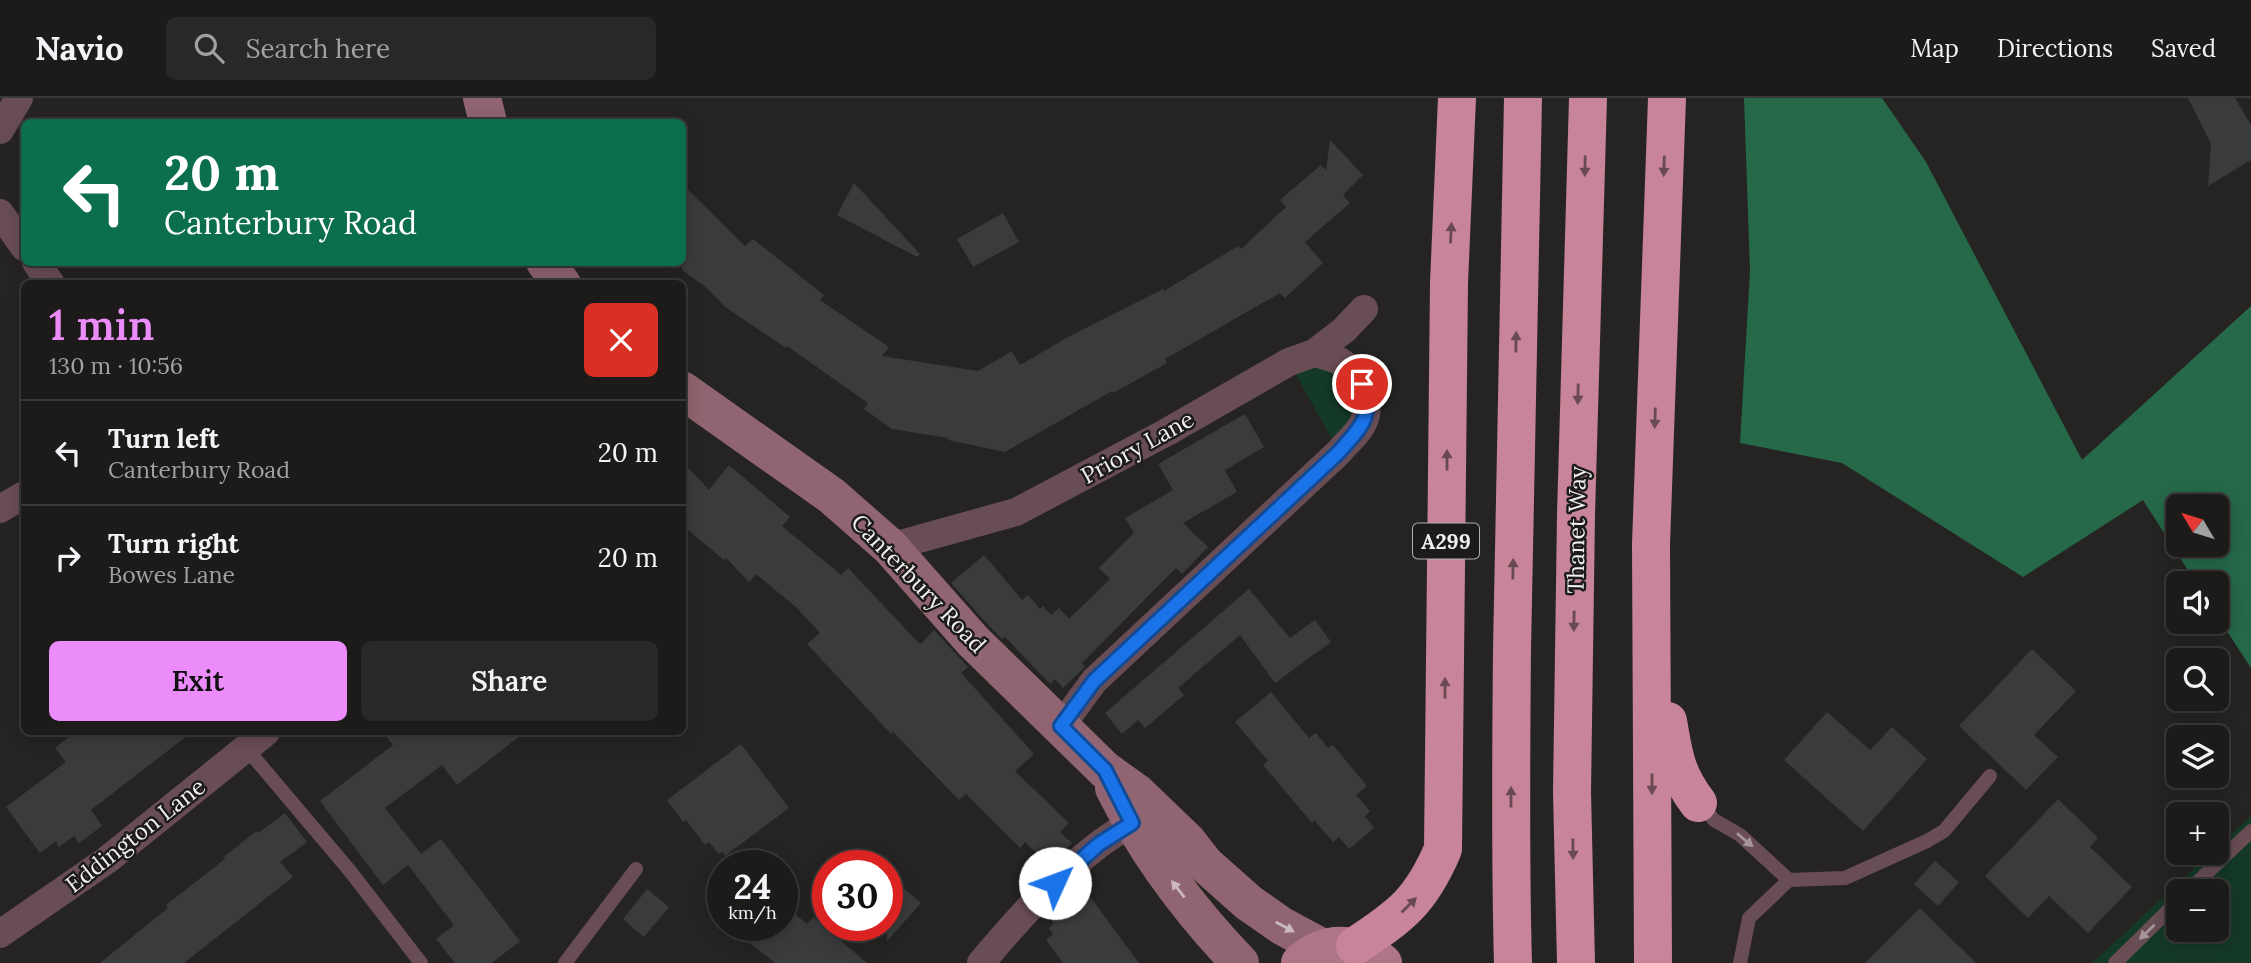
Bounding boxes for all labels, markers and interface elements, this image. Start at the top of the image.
search box [166,17,656,80]
text: Navio [35,27,124,69]
icon: search [190,29,228,67]
text: Search here [246,32,390,65]
text: Map [1910,33,1959,64]
text: Directions [1997,33,2113,64]
text: Saved [2151,33,2216,64]
text: 20 m [164,141,279,203]
icon: left [49,147,140,238]
one-way arrow [1579,155,1591,177]
one-way arrow [1659,155,1670,177]
text: Canterbury Road [164,202,417,243]
one-way arrow [1445,222,1456,244]
text: 1 min [49,298,154,352]
button: close [584,303,658,377]
one-way arrow [1510,331,1522,353]
text: 130 m · 10:56 [49,351,183,380]
pin [1332,354,1392,414]
icon: arrive [1343,365,1381,403]
one-way arrow [1573,383,1584,405]
street label: Priory Lane [1076,404,1198,490]
one-way arrow [1650,407,1661,429]
text: Turn left [108,422,219,455]
icon: left [49,434,87,472]
text: 20 m [598,436,658,469]
one-way arrow [1441,449,1453,471]
text: Canterbury Road [108,455,290,484]
street label: Thanet Way [1560,465,1592,594]
north arrow [2166,494,2230,556]
map controls [2166,494,2229,942]
street label: Canterbury Road [845,507,993,659]
road number: A299 [1413,524,1479,558]
text: Turn right [108,527,239,560]
icon: right [49,539,87,577]
text: 20 m [598,541,658,574]
one-way arrow [1507,558,1519,580]
text: Bowes Lane [108,560,235,589]
button: sound [2166,571,2229,634]
one-way arrow [1569,610,1580,632]
button: Exit [49,641,347,721]
button: Share [361,641,658,721]
button: search [2166,648,2229,711]
one-way arrow [1439,677,1451,699]
button: layers [2166,725,2229,788]
street label: Eddington Lane [59,771,211,899]
one-way arrow [1646,773,1658,795]
one-way arrow [1505,786,1517,808]
button: + [2166,802,2229,865]
one-way arrow [1736,832,1753,847]
one-way arrow [1567,838,1579,860]
position arrow [1018,846,1092,920]
speed limit sign: 30 [812,850,903,941]
text: 24 [734,864,771,909]
button: − [2166,879,2229,942]
one-way arrow [1170,881,1185,899]
one-way arrow [1400,896,1417,913]
text: km/h [728,901,777,924]
one-way arrow [1275,921,1295,933]
one-way arrow [2138,923,2155,940]

